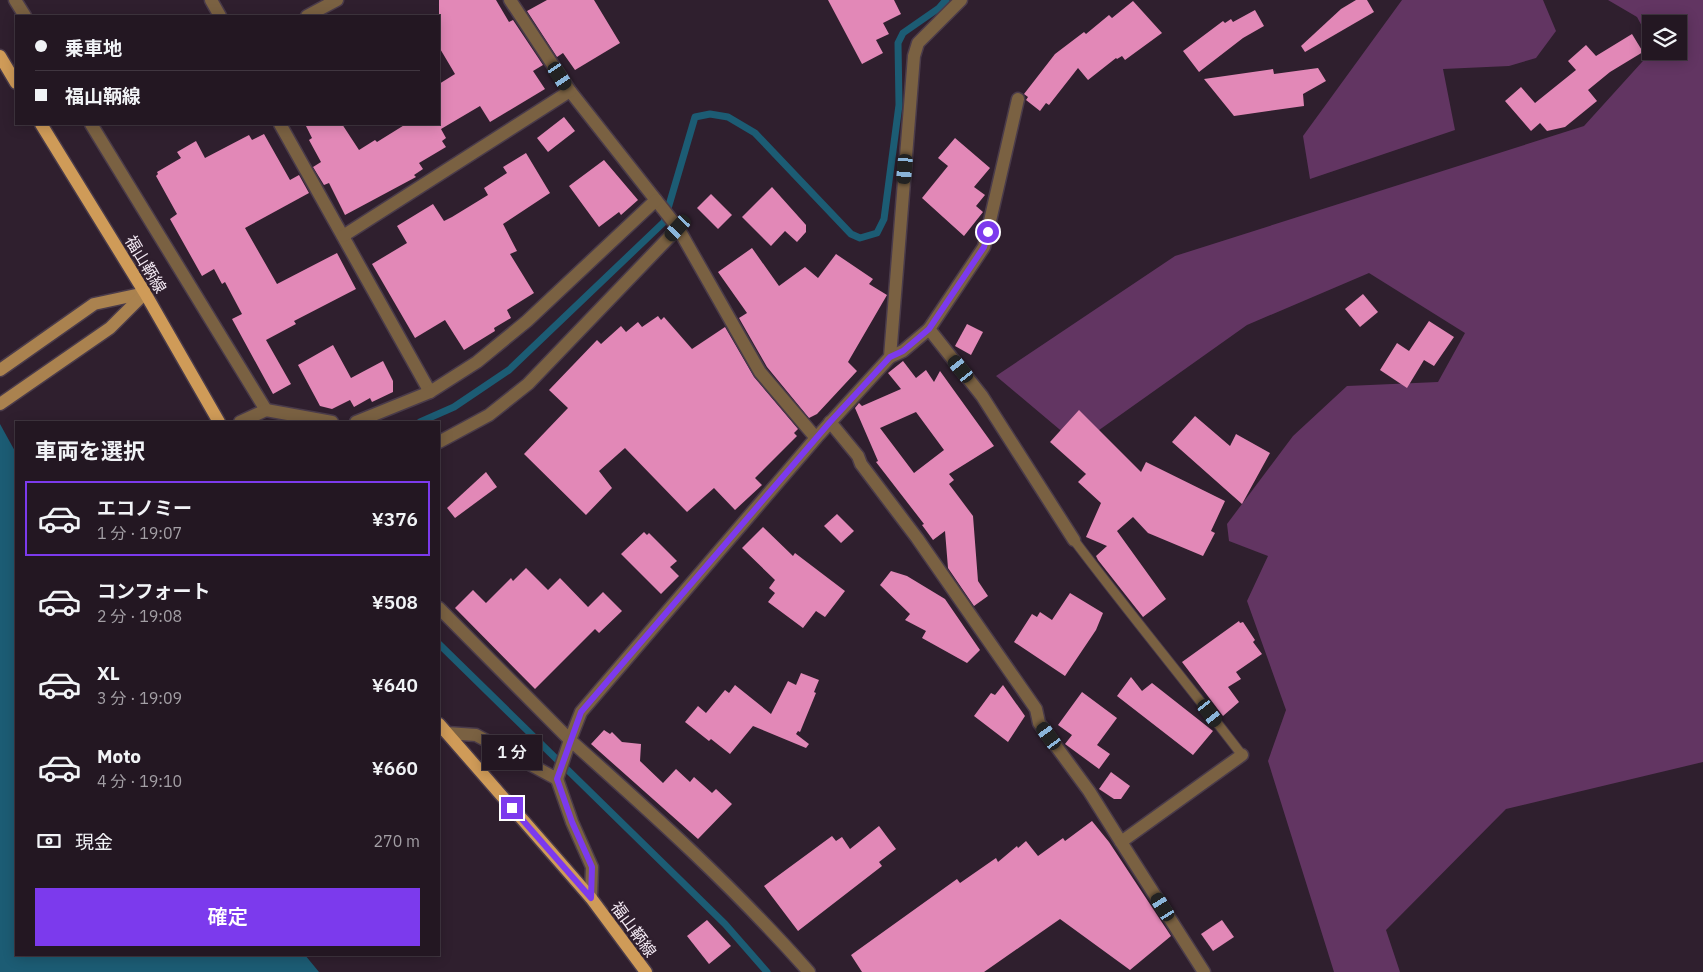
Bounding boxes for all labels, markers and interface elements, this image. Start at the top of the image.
map controls [1642,15,1687,60]
button: layers [1642,15,1687,60]
text: 乗車地 [65,36,122,60]
car [545,59,574,93]
text: 福山鞆線 [65,84,141,108]
car [896,153,913,185]
car [662,212,693,244]
route start [977,221,999,243]
street label: 福山鞆線 [121,231,171,297]
car [945,353,976,385]
text: 車両を選択 [35,436,145,465]
icon: car [37,496,82,541]
text: エコノミー [97,496,192,520]
text: ¥376 [372,507,418,531]
text: 1 分 · 19:07 [97,523,182,543]
icon: car [37,579,82,624]
text: コンフォート [97,579,210,603]
text: ¥508 [372,590,418,614]
text: 2 分 · 19:08 [97,606,182,626]
text: XL [97,661,120,685]
icon: car [37,662,82,707]
text: ¥640 [372,673,418,697]
text: 3 分 · 19:09 [97,688,182,708]
car [1194,697,1225,729]
car [1034,719,1063,753]
callout: 1 分 [482,736,542,770]
text: 1 分 [497,742,527,762]
text: Moto [97,744,141,768]
icon: car [37,745,82,790]
text: ¥660 [372,756,418,780]
text: 4 分 · 19:10 [97,771,182,791]
route end [501,797,523,819]
icon: cash [35,827,63,855]
text: 現金 [75,830,113,854]
text: 270 m [373,831,420,851]
button: 確定 [35,888,420,946]
car [1148,890,1177,924]
street label: 福山鞆線 [607,897,661,961]

